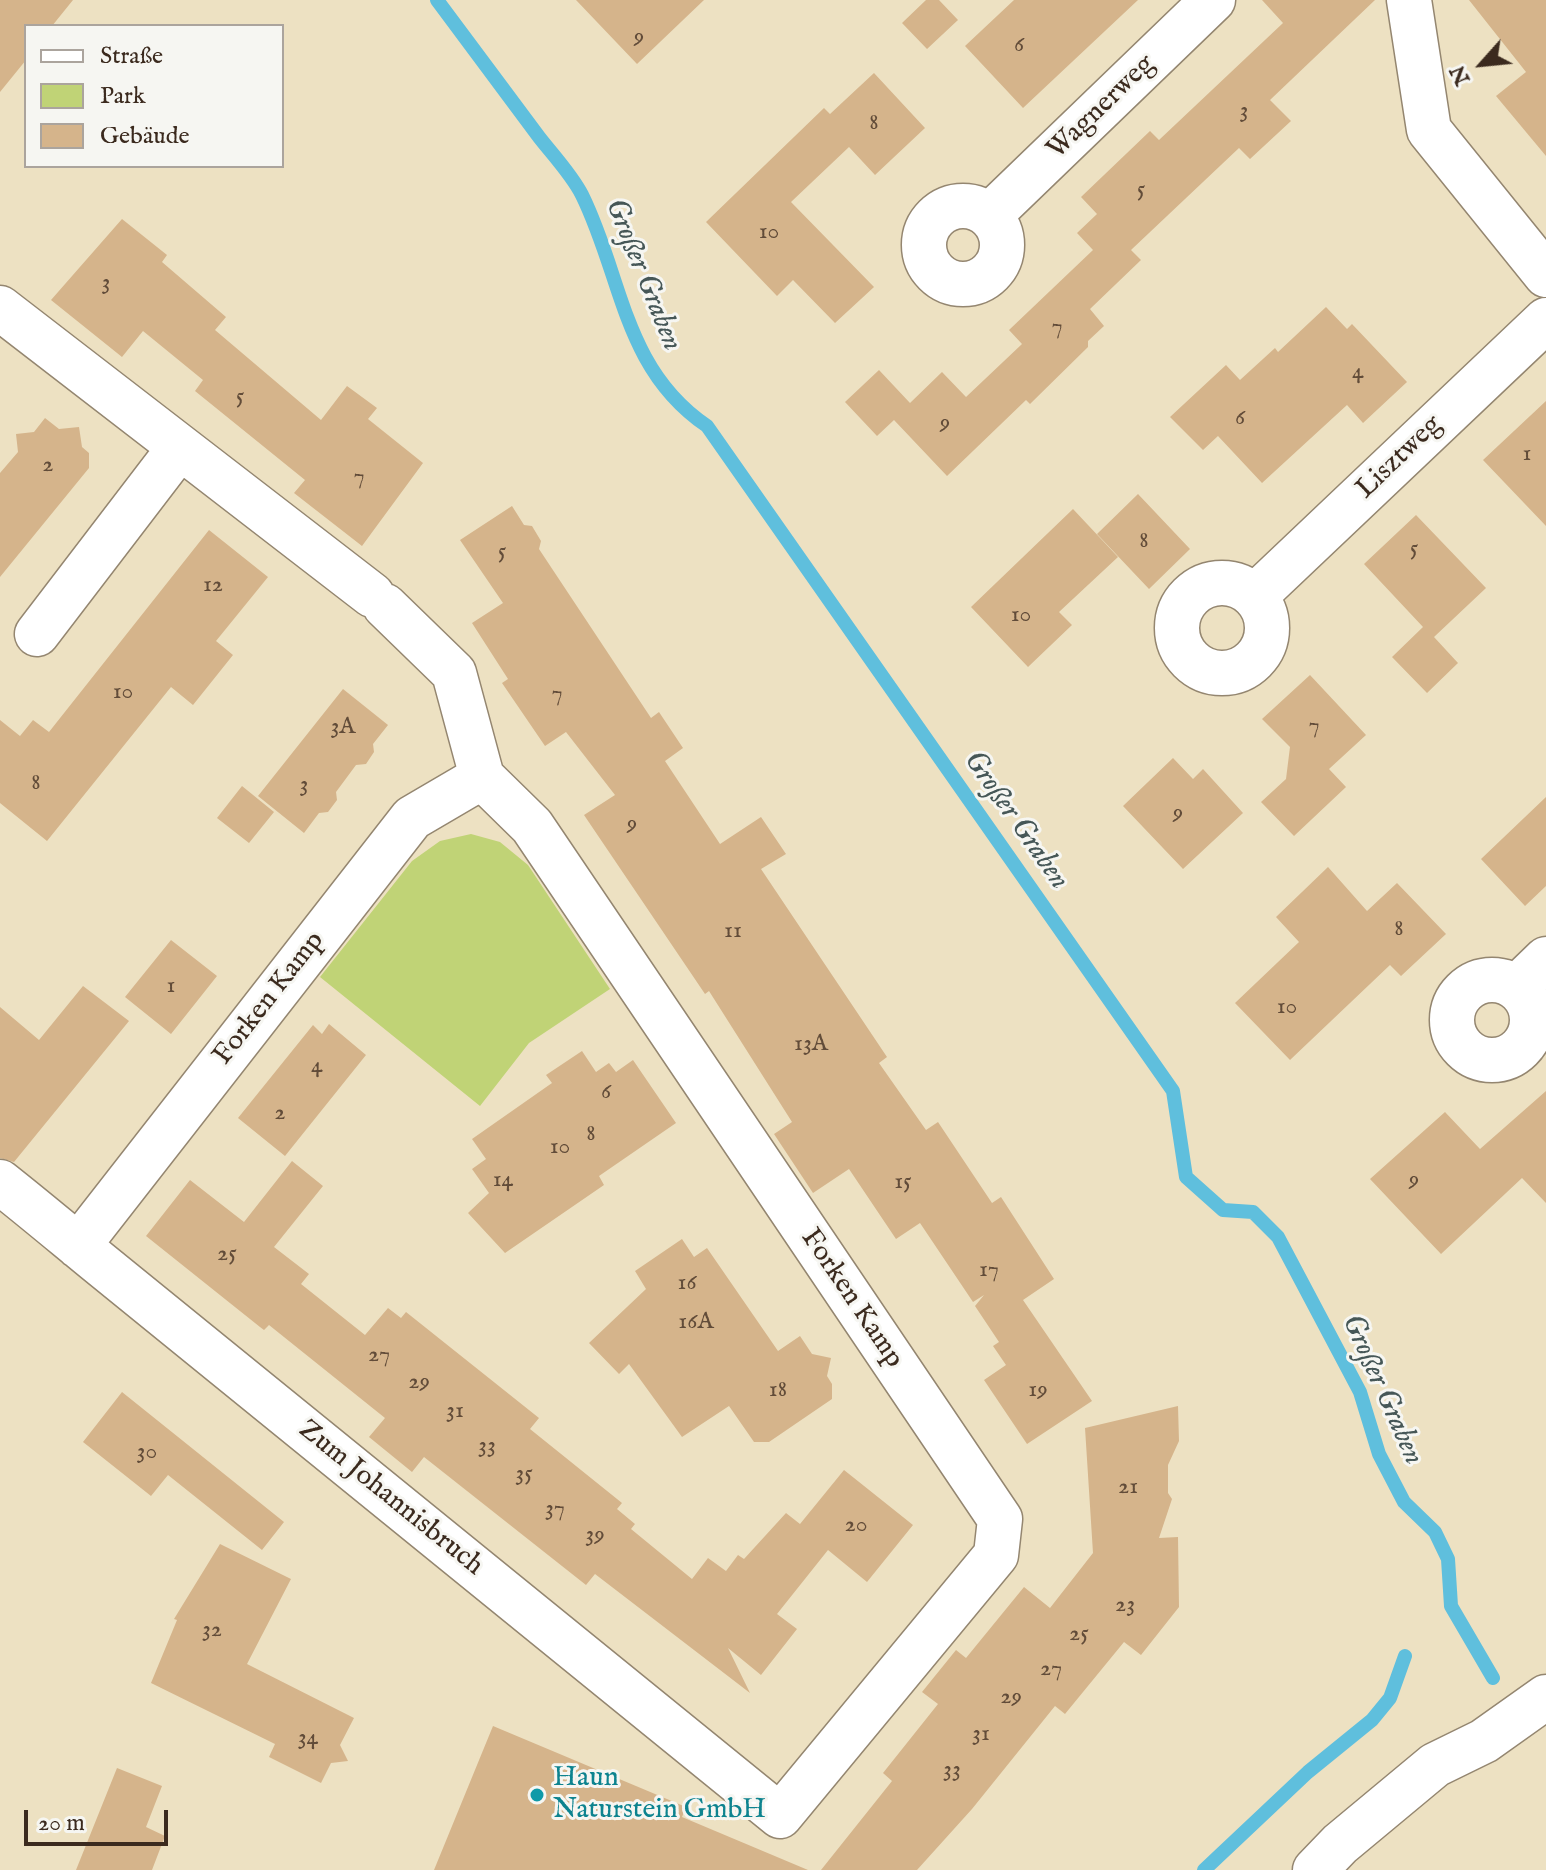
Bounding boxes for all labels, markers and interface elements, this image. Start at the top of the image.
legend [24,24,284,168]
house number: 9 [634,24,644,52]
north arrow [1442,24,1522,104]
house number: 6 [1014,32,1024,60]
text: Straße [100,41,163,72]
street label: Wagnerweg [1041,48,1163,168]
text: N [1444,60,1477,90]
text: Park [100,81,146,112]
house number: 3 [1240,98,1248,126]
house number: 8 [869,110,879,138]
text: Gebäude [100,121,190,152]
house number: 5 [1137,177,1145,205]
water label: Großer Graben [595,194,689,356]
house number: 10 [759,219,779,247]
house number: 3 [102,270,110,298]
house number: 7 [1051,314,1063,342]
house number: 4 [1352,359,1364,387]
house number: 5 [236,384,244,412]
house number: 6 [1235,405,1245,433]
street label: Lisztweg [1350,409,1450,507]
house number: 9 [940,410,950,438]
house number: 1 [1523,441,1531,469]
house number: 2 [42,452,54,480]
house number: 7 [353,464,365,492]
house number: 8 [1139,528,1149,556]
house number: 5 [1410,536,1418,564]
house number: 5 [498,539,506,567]
house number: 12 [203,572,223,600]
house number: 10 [1011,602,1031,630]
house number: 10 [113,679,133,707]
house number: 7 [551,681,563,709]
house number: 7 [1308,713,1320,741]
house number: 3A [330,714,356,742]
water label: Großer Graben [954,745,1076,897]
house number: 8 [31,770,41,798]
house number: 3 [300,772,308,800]
house number: 9 [1173,800,1183,828]
house number: 9 [627,811,637,839]
house number: 8 [1394,916,1404,944]
house number: 11 [724,918,742,946]
street label: Forken Kamp [207,925,333,1073]
house number: 1 [167,973,175,1001]
house number: 10 [1277,994,1297,1022]
house number: 13A [794,1031,828,1059]
house number: 4 [311,1053,323,1081]
house number: 6 [601,1079,611,1107]
house number: 2 [274,1100,286,1128]
house number: 8 [586,1121,596,1149]
house number: 10 [550,1134,570,1162]
house number: 14 [493,1167,513,1195]
house number: 9 [1409,1167,1419,1195]
house number: 15 [894,1169,912,1197]
street label: Forken Kamp [792,1223,910,1375]
house number: 25 [217,1241,237,1269]
house number: 17 [979,1257,999,1285]
house number: 16 [677,1270,697,1298]
house number: 16A [678,1309,714,1337]
water label: Großer Graben [1332,1309,1430,1471]
house number: 27 [368,1342,390,1370]
house number: 29 [408,1369,430,1397]
house number: 18 [769,1377,787,1405]
house number: 19 [1028,1377,1048,1405]
house number: 31 [446,1398,464,1426]
street label: Zum Johannisbruch [291,1414,489,1584]
house number: 33 [478,1433,496,1461]
house number: 30 [137,1439,157,1467]
house number: 35 [515,1461,533,1489]
house number: 21 [1118,1474,1138,1502]
house number: 37 [545,1496,565,1524]
house number: 20 [844,1512,868,1540]
house number: 39 [585,1522,605,1550]
house number: 23 [1115,1592,1135,1620]
house number: 32 [202,1617,222,1645]
house number: 25 [1069,1621,1089,1649]
house number: 27 [1040,1656,1062,1684]
house number: 29 [1000,1684,1022,1712]
house number: 31 [972,1721,990,1749]
house number: 34 [298,1725,318,1753]
house number: 33 [943,1757,961,1785]
place label: Haun Naturstein GmbH [553,1762,766,1828]
marker: Haun Naturstein GmbH [528,1786,546,1804]
scale bar [28,1794,172,1844]
text: 20 m [38,1808,85,1839]

